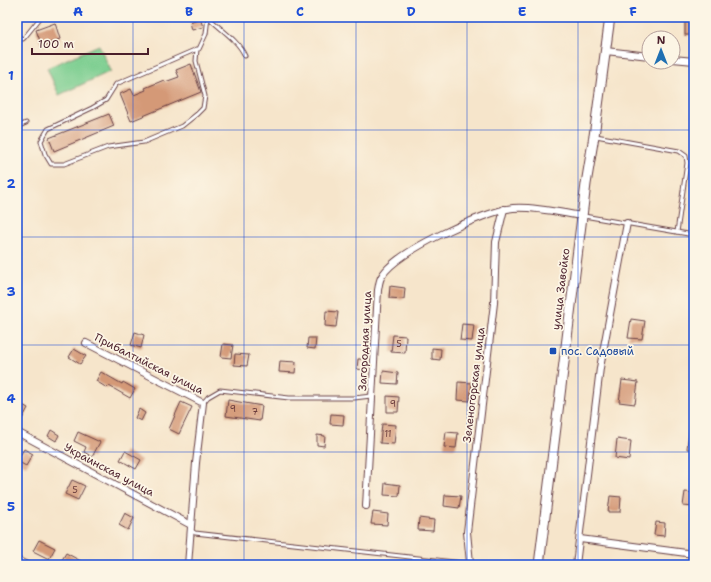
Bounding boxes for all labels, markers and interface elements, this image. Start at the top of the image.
text: A [73,3,83,20]
text: B [185,3,193,20]
text: C [296,3,304,20]
text: D [406,3,416,20]
text: E [518,3,527,20]
text: F [629,3,637,20]
scale bar [32,30,148,56]
north arrow [641,30,681,70]
text: N [657,33,666,48]
text: 100 m [38,36,74,52]
text: 1 [8,67,14,84]
text: 2 [6,175,16,192]
street label: улица Завойко [549,247,573,331]
text: 3 [6,283,16,300]
street label: Загородная улица [355,290,375,391]
street label: Зеленогорская улица [459,326,489,444]
street label: Прибалтийская улица [92,330,206,398]
house number: 5 [396,338,402,350]
place label: пос. Садовый [561,344,634,359]
marker: пос. Садовый [548,346,558,356]
text: 4 [6,390,16,407]
house number: 9 [390,398,396,410]
house number: 9 [230,403,236,415]
house number: 7 [252,406,258,418]
house number: 11 [384,428,392,440]
street label: Украинская улица [61,440,157,500]
house number: 5 [72,484,78,496]
text: 5 [7,498,15,515]

